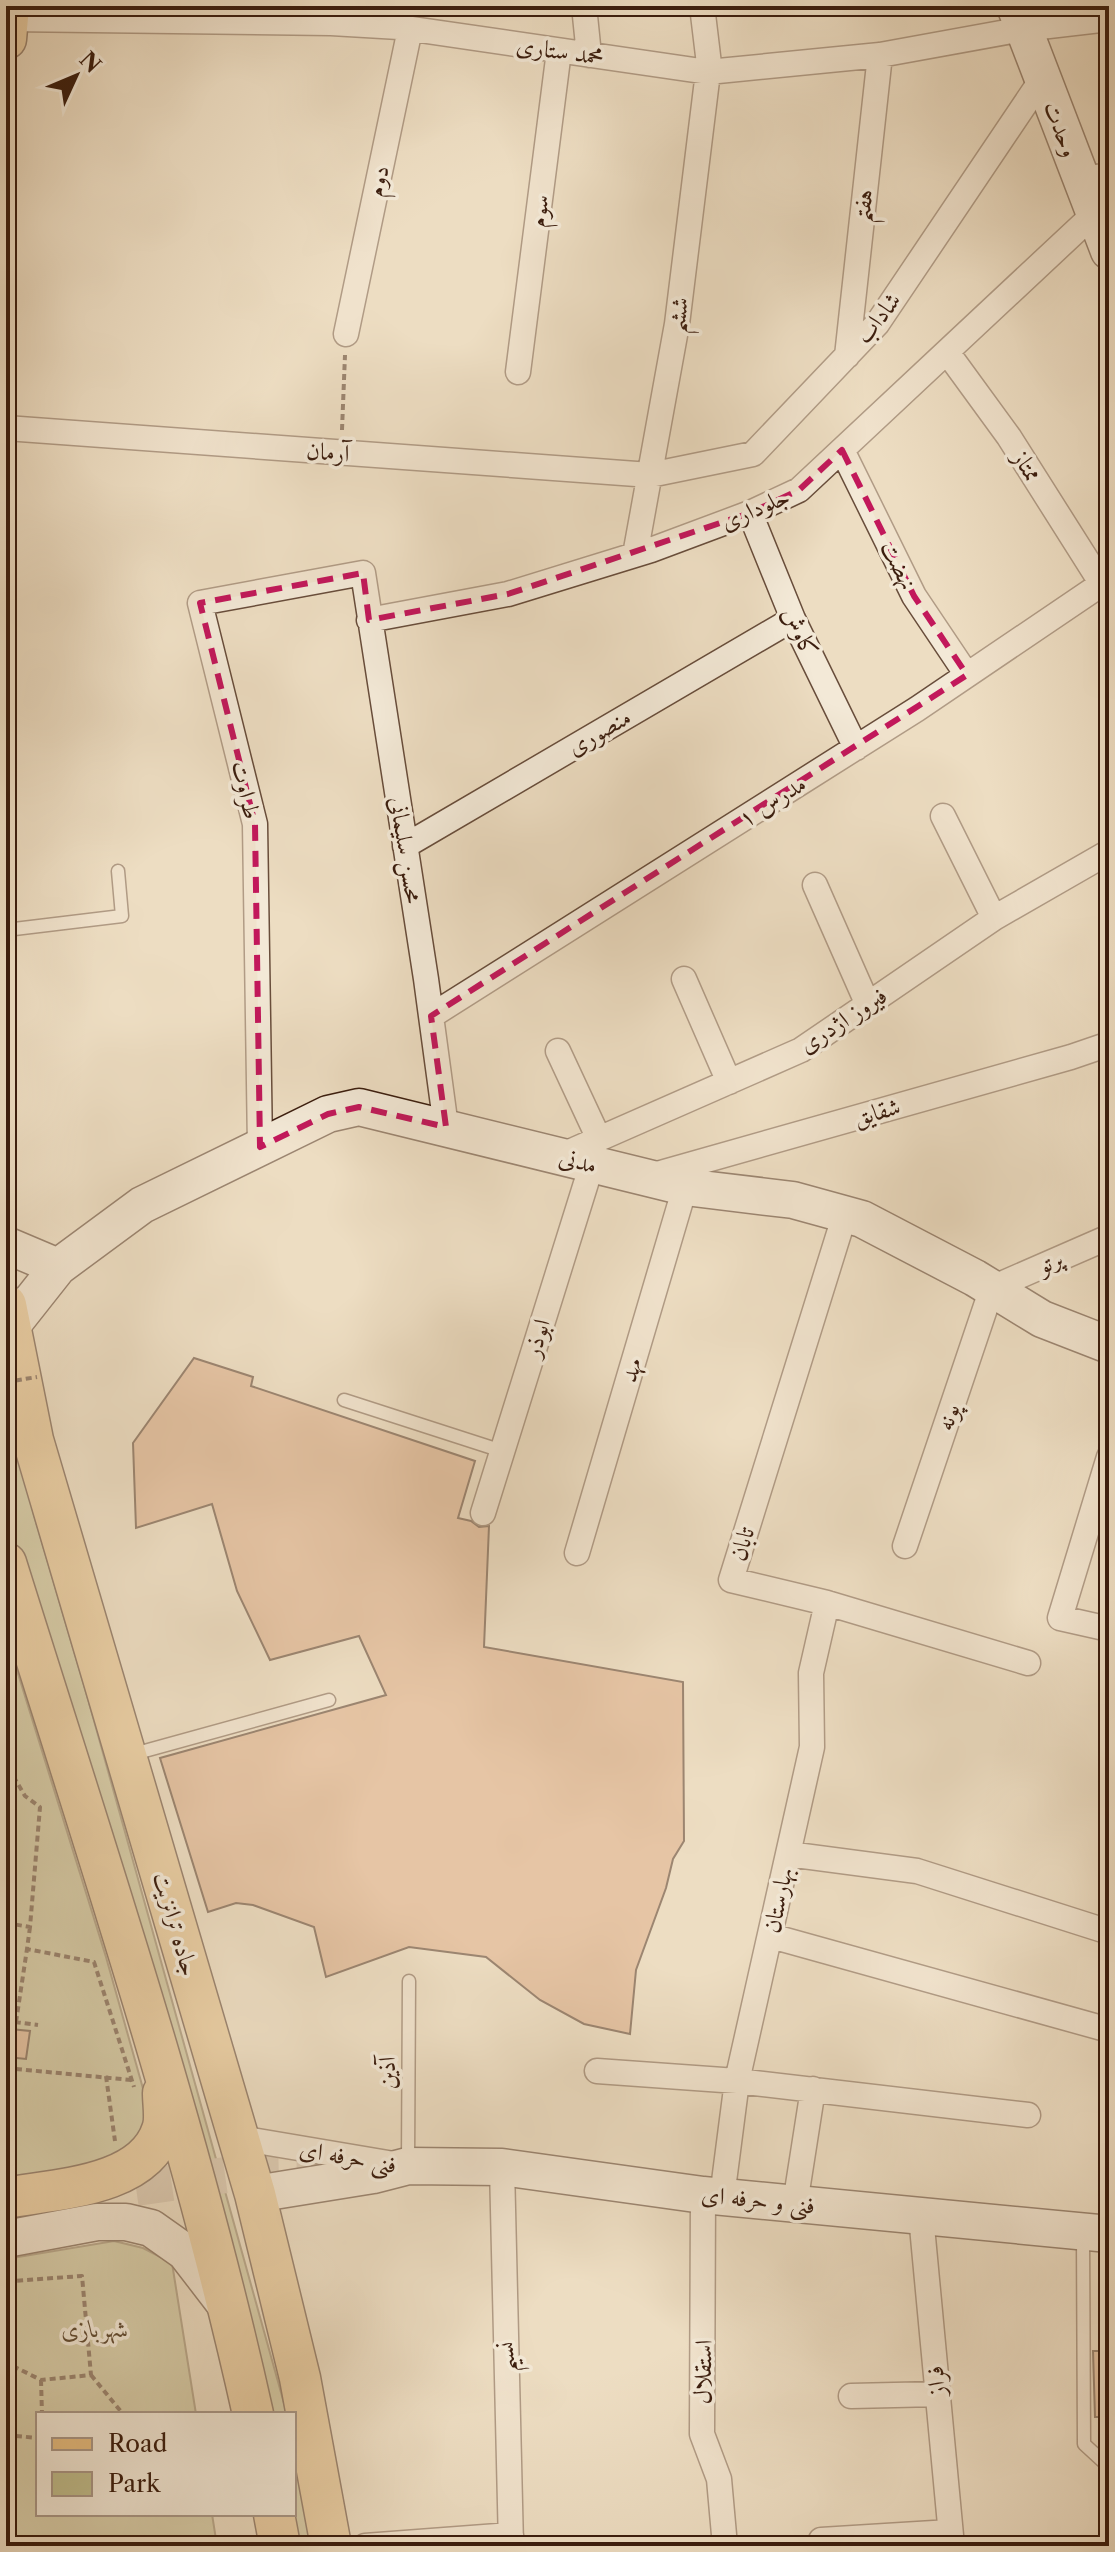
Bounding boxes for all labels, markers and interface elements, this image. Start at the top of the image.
street label: محمد ستاری [514,30,606,71]
north arrow [36,36,116,116]
text: N [74,46,106,79]
street label: وحدت [1038,97,1085,161]
street label: دوم [360,163,402,201]
street label: هفتم [846,188,889,225]
street label: سوم [522,193,562,230]
street label: شاداب [849,286,907,350]
street label: ششم [661,295,704,336]
street label: آرمان [305,436,353,468]
street label: ممتاز [1006,443,1048,487]
street label: جلوداری [716,481,794,537]
street label: نهضت [874,535,924,595]
street label: کاوش [776,602,825,661]
street label: منصوری [562,702,636,762]
street label: طراوت [225,758,267,822]
street label: مدرس ۱ [732,769,811,833]
street label: محسن سلیمانی [382,794,429,906]
street label: فیروز اژدری [793,980,892,1059]
street label: شقایق [850,1091,904,1133]
street label: مدنی [556,1142,600,1179]
street label: پرتو [1031,1242,1070,1282]
street label: ابوذر [516,1315,557,1363]
street label: مهد [613,1354,649,1386]
street label: پونه [930,1398,969,1435]
street label: تابان [723,1523,760,1564]
street label: بهارستان [756,1864,800,1936]
street label: جاده ترانزیت [147,1869,205,1979]
street label: آذین [372,2054,401,2089]
street label: فنی حرفه ای [297,2134,399,2182]
street label: فنی و حرفه ای [699,2179,816,2223]
park label: شهربازی [61,2314,129,2344]
street label: استقلال [687,2339,718,2405]
street label: نسيم [491,2341,530,2373]
street label: فراز [920,2365,952,2399]
legend [36,2412,296,2516]
text: Road [108,2429,168,2458]
text: Park [108,2469,161,2498]

